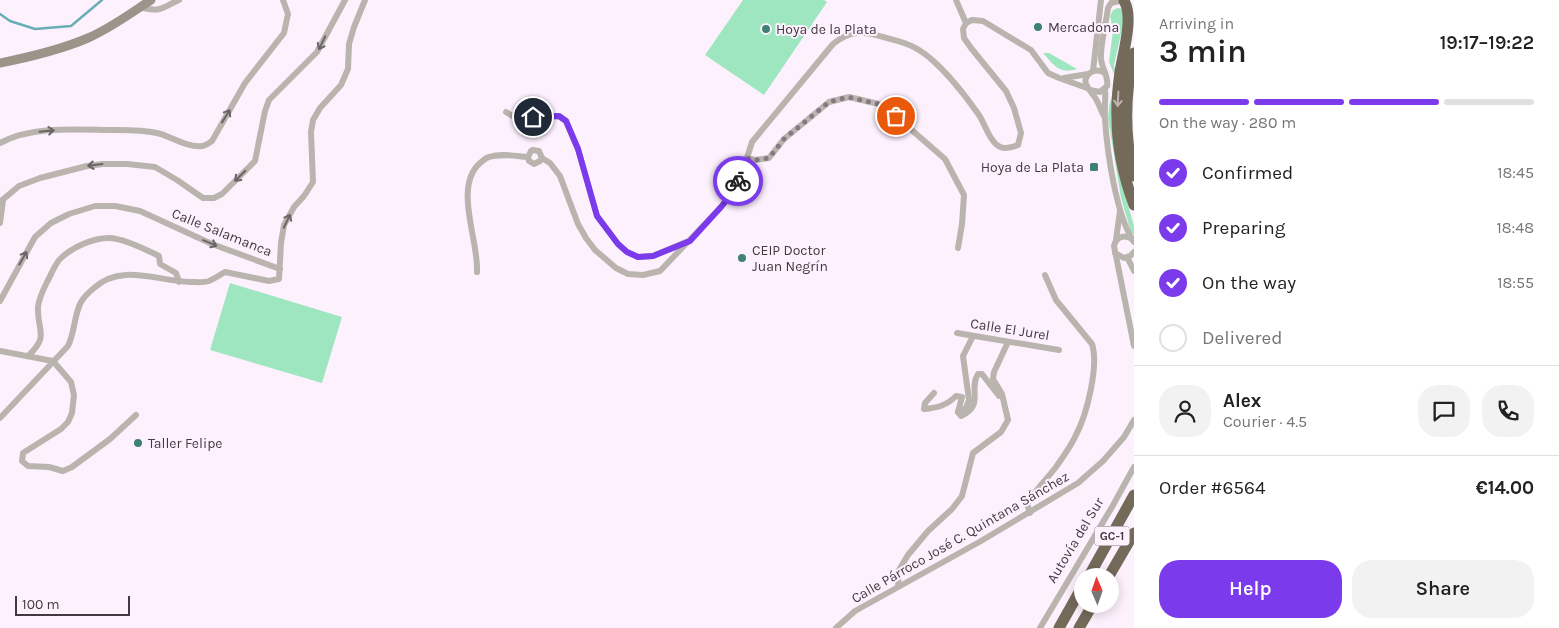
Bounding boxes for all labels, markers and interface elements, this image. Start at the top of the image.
text: Arriving in [1159,14,1234,33]
place label: Mercadona [1048,19,1119,36]
place label: Hoya de la Plata [776,21,877,38]
marker: Mercadona [1032,21,1044,33]
marker: Hoya de la Plata [760,23,772,35]
text: 19:17–19:22 [1440,32,1534,54]
text: 3 min [1159,33,1247,70]
one-way arrow [317,35,326,50]
one-way arrow [1113,90,1122,106]
pin [875,95,917,137]
pin [512,96,554,138]
icon: bag [882,102,910,130]
icon: home [519,103,547,131]
one-way arrow [221,109,231,123]
text: On the way · 280 m [1159,113,1296,132]
one-way arrow [39,126,55,136]
courier [713,156,763,206]
place label: Hoya de La Plata [981,159,1084,176]
icon: check [1159,159,1187,187]
one-way arrow [88,160,104,170]
marker: Hoya de La Plata [1088,161,1100,173]
text: Confirmed [1202,162,1293,184]
text: 18:45 [1497,163,1534,182]
icon: bike [724,167,752,195]
one-way arrow [234,170,246,182]
street label: Calle Salamanca [169,205,274,260]
one-way arrow [282,214,292,229]
icon: check [1159,214,1187,242]
text: Preparing [1202,217,1285,239]
text: 18:48 [1496,218,1534,237]
one-way arrow [202,238,217,248]
place label: CEIP Doctor Juan Negrín [752,242,828,275]
one-way arrow [18,250,28,265]
marker: CEIP Doctor Juan Negrín [736,252,748,264]
icon: check [1159,269,1187,297]
text: On the way [1202,272,1296,294]
text: 18:55 [1497,273,1534,292]
street label: Calle El Jurel [969,315,1051,344]
text: Delivered [1202,327,1282,349]
button: person [1159,385,1211,437]
button: chat [1418,385,1470,437]
button: phone [1482,385,1534,437]
text: Alex [1223,390,1261,412]
text: Courier · 4.5 [1223,412,1307,431]
place label: Taller Felipe [148,435,223,452]
marker: Taller Felipe [132,437,144,449]
street label: Calle Párroco José C. Quintana Sánchez [848,468,1072,607]
text: Order #6564 [1159,477,1266,499]
text: €14.00 [1476,477,1534,499]
street label: Autovía del Sur [1043,494,1108,586]
road number: GC-1 [1094,526,1130,546]
button: Help [1159,560,1342,618]
button: Share [1352,560,1534,618]
north arrow [1074,568,1119,612]
map controls [1074,568,1119,613]
scale bar [15,593,130,616]
text: 100 m [22,596,60,613]

